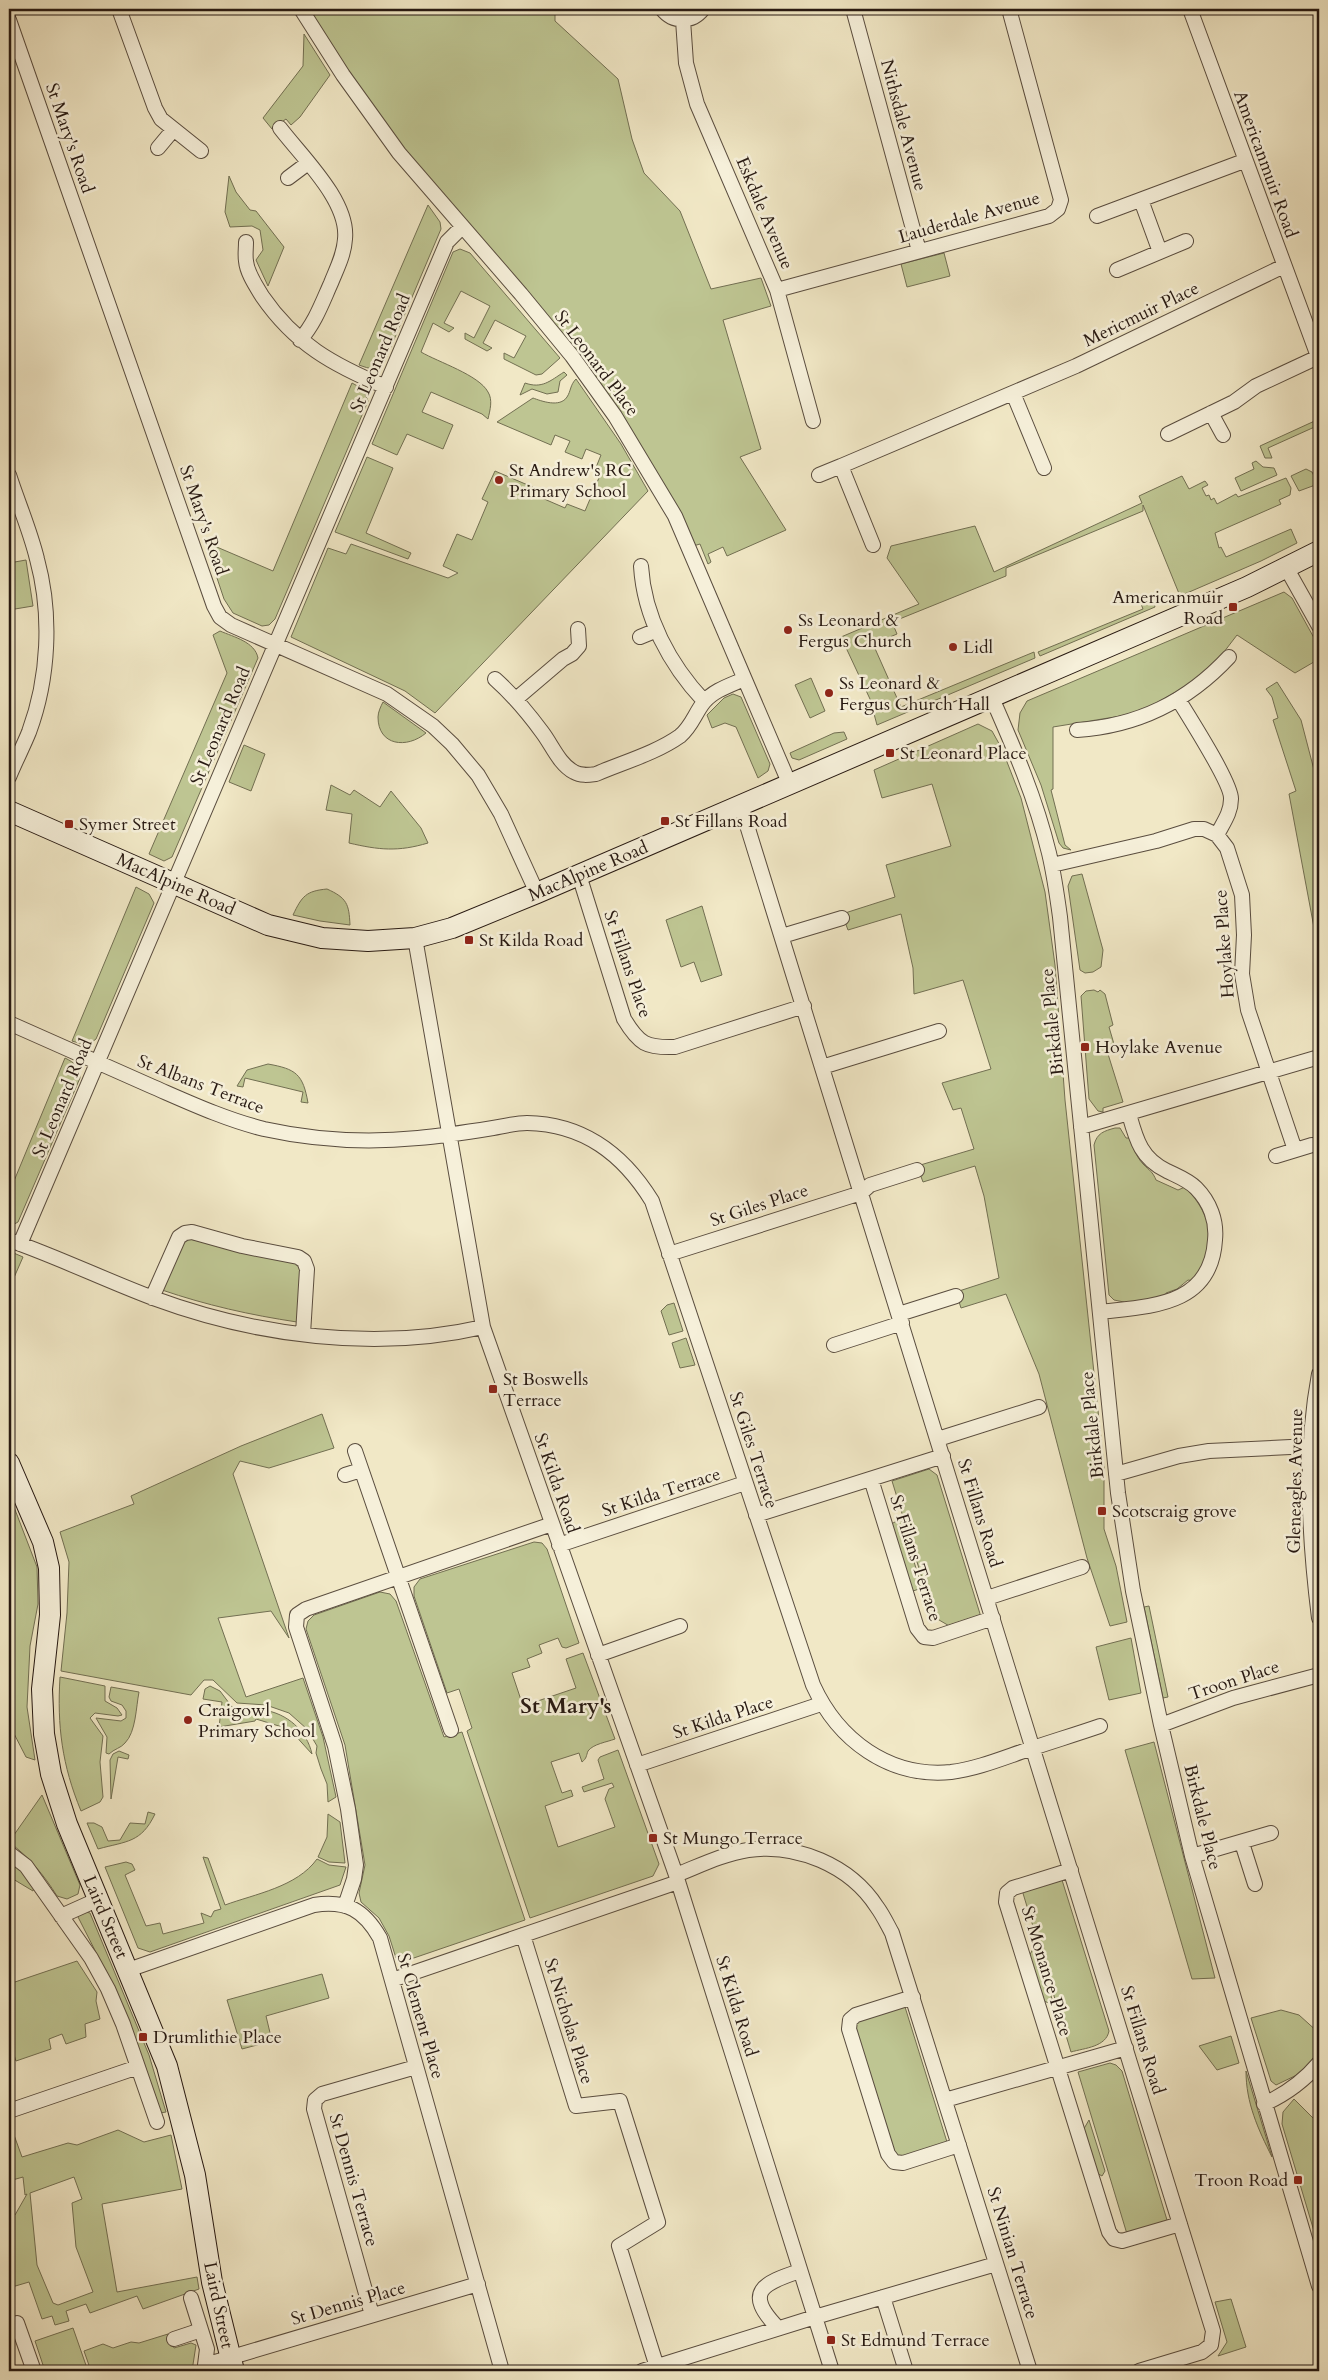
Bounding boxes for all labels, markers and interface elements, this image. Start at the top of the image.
street label: Nithsdale Avenue [874,57,933,194]
street label: St Mary's Road [39,80,100,197]
street label: Americanmuir Road [1227,87,1304,242]
street label: Eskdale Avenue [730,153,800,273]
street label: Lauderdale Avenue [895,185,1043,250]
street label: Mericmuir Place [1079,276,1203,353]
street label: St Leonard Road [344,290,417,416]
street label: St Leonard Place [548,305,645,421]
place label: St Andrew's RC Primary School [509,458,632,504]
street label: St Mary's Road [173,462,234,579]
marker: St Andrew's RC Primary School [493,474,505,486]
place label: Americanmuir Road [1112,585,1223,631]
marker: Americanmuir Road [1227,601,1239,613]
place label: Ss Leonard & Fergus Church [798,608,912,654]
marker: Ss Leonard & Fergus Church [782,624,794,636]
place label: Lidl [963,635,994,660]
marker: Lidl [947,641,959,653]
street label: St Leonard Road [184,663,257,789]
place label: Ss Leonard & Fergus Church Hall [839,671,990,717]
marker: Ss Leonard & Fergus Church Hall [823,687,835,699]
place label: St Leonard Place [900,741,1027,766]
marker: St Leonard Place [884,747,896,759]
place label: St Fillans Road [675,809,788,834]
place label: Symer Street [79,812,176,837]
marker: St Fillans Road [659,815,671,827]
marker: Symer Street [63,818,75,830]
street label: MacAlpine Road [524,835,652,908]
street label: MacAlpine Road [112,847,240,922]
street label: Hoylake Place [1208,889,1241,999]
street label: St Fillans Place [597,907,658,1021]
place label: St Kilda Road [479,928,584,953]
marker: St Kilda Road [463,934,475,946]
street label: Birkdale Place [1034,967,1071,1077]
street label: St Leonard Road [26,1035,99,1161]
place label: Hoylake Avenue [1095,1035,1223,1060]
marker: Hoylake Avenue [1079,1041,1091,1053]
street label: St Albans Terrace [134,1049,268,1120]
street label: St Giles Place [707,1178,811,1233]
place label: St Boswells Terrace [503,1367,588,1413]
street label: Birkdale Place [1074,1370,1111,1480]
marker: St Boswells Terrace [487,1383,499,1395]
street label: St Giles Terrace [723,1389,784,1512]
street label: Gleneagles Avenue [1282,1408,1309,1554]
street label: St Kilda Road [528,1430,585,1537]
street label: St Fillans Road [951,1456,1008,1571]
street label: St Kilda Terrace [599,1462,724,1523]
street label: St Fillans Terrace [883,1492,948,1625]
place label: Scotscraig grove [1112,1499,1237,1524]
marker: Scotscraig grove [1096,1505,1108,1517]
street label: Troon Place [1186,1654,1283,1707]
street label: St Kilda Place [670,1689,777,1745]
district label: St Mary's [520,1691,612,1721]
place label: Craigowl Primary School [198,1698,316,1744]
marker: Craigowl Primary School [182,1714,194,1726]
street label: Birkdale Place [1177,1762,1228,1872]
place label: St Mungo Terrace [663,1826,803,1851]
marker: St Mungo Terrace [647,1832,659,1844]
street label: Laird Street [77,1872,134,1963]
street label: St Monance Place [1015,1903,1078,2039]
street label: St Clement Place [391,1950,450,2082]
street label: St Kilda Road [709,1953,764,2060]
street label: St Nicholas Place [538,1955,600,2087]
street label: St Fillans Road [1114,1983,1171,2098]
place label: Drumlithie Place [153,2025,282,2050]
marker: Drumlithie Place [137,2031,149,2043]
street label: St Dennis Terrace [323,2111,384,2250]
place label: Troon Road [1194,2168,1288,2193]
marker: Troon Road [1292,2174,1304,2186]
street label: St Ninian Terrace [981,2184,1044,2322]
street label: Laird Street [197,2259,240,2351]
street label: St Dennis Place [288,2275,408,2332]
place label: St Edmund Terrace [841,2328,990,2353]
marker: St Edmund Terrace [825,2334,837,2346]

